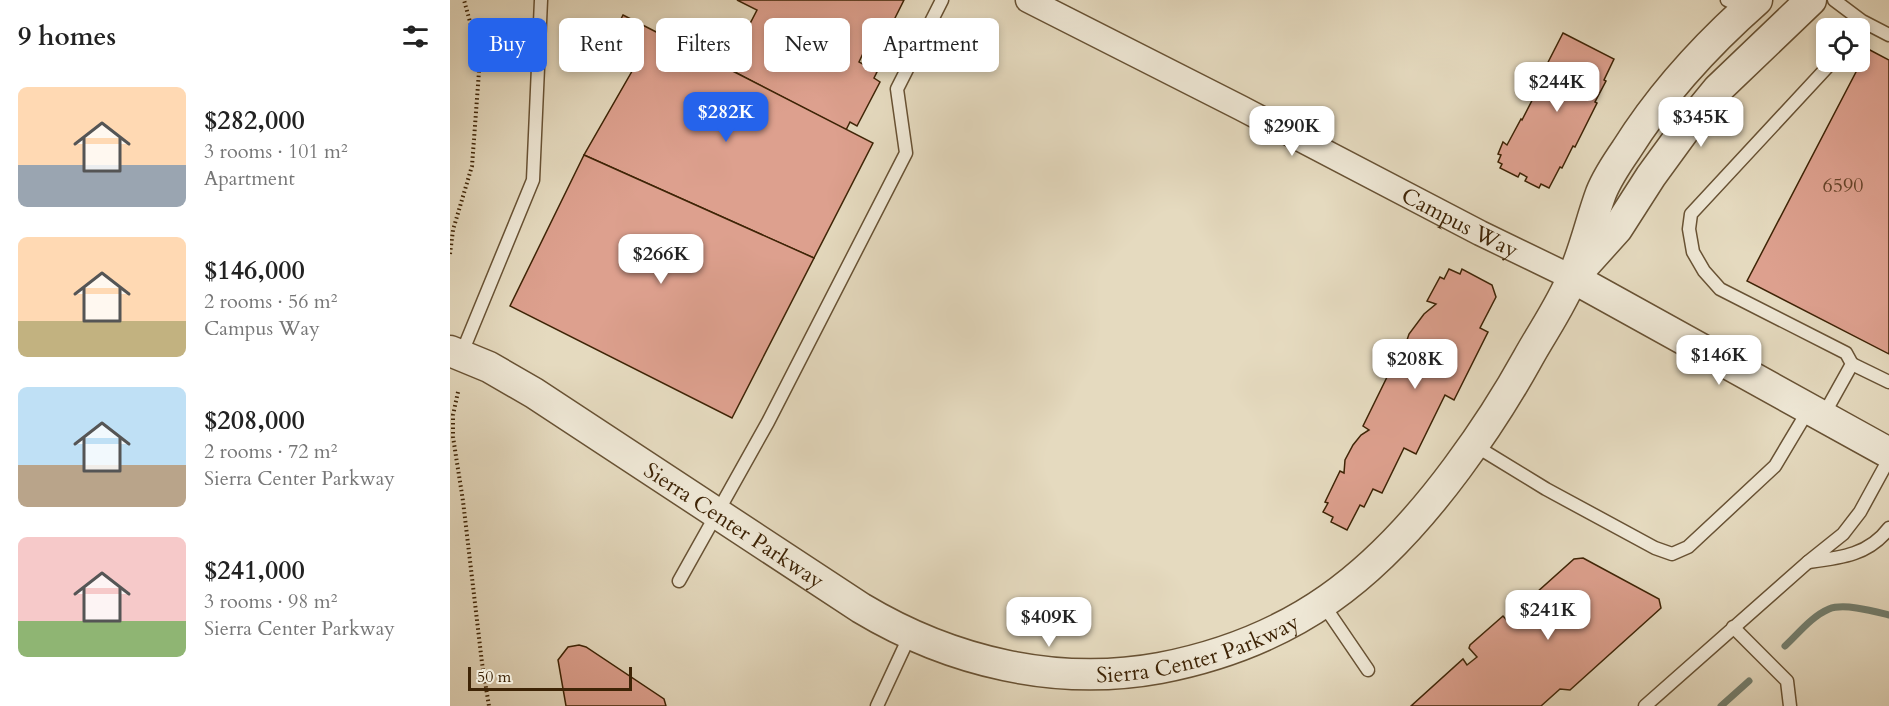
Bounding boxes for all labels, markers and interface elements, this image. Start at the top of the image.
chip: Buy [468,18,547,72]
chip: Rent [559,18,644,72]
chip: Filters [656,18,752,72]
chip: New [764,18,850,72]
chip: Apartment [862,18,999,72]
map controls [1816,18,1870,72]
button: locate [1816,18,1870,72]
text: 9 homes [18,19,116,54]
icon: filters [399,20,432,53]
pin: $244K [1515,62,1599,113]
text: $244K [1528,68,1586,95]
pin: $282K [684,92,768,143]
pin: $345K [1659,97,1743,148]
text: $282K [697,98,755,125]
text: $282,000 [204,103,305,138]
text: $345K [1672,103,1730,130]
pin: $290K [1250,106,1334,157]
icon: home [66,111,138,183]
text: $290K [1263,112,1321,139]
text: 3 rooms · 101 m² [204,138,348,165]
text: Apartment [204,165,295,192]
house number: 6590 [1823,172,1863,199]
street label: Campus Way [1396,181,1524,266]
pin: $266K [619,234,703,285]
text: $266K [632,240,690,267]
text: $146,000 [204,253,305,288]
icon: home [66,261,138,333]
text: 2 rooms · 56 m² [204,288,337,315]
text: Campus Way [204,315,320,342]
pin: $146K [1677,335,1761,386]
pin: $208K [1373,339,1457,390]
text: $146K [1690,341,1748,368]
text: $208K [1386,345,1444,372]
text: $208,000 [204,403,305,438]
icon: home [66,411,138,483]
text: 2 rooms · 72 m² [204,438,337,465]
street label: Sierra Center Parkway [638,455,830,596]
text: Sierra Center Parkway [204,465,395,492]
text: $241,000 [204,553,305,588]
icon: home [66,561,138,633]
text: 3 rooms · 98 m² [204,588,337,615]
pin: $241K [1506,590,1590,641]
text: $241K [1519,596,1577,623]
pin: $409K [1007,597,1091,648]
text: $409K [1020,603,1078,630]
street label: Sierra Center Parkway [1096,607,1305,690]
text: Sierra Center Parkway [204,615,395,642]
scale bar [468,664,632,692]
text: 50 m [477,666,511,688]

